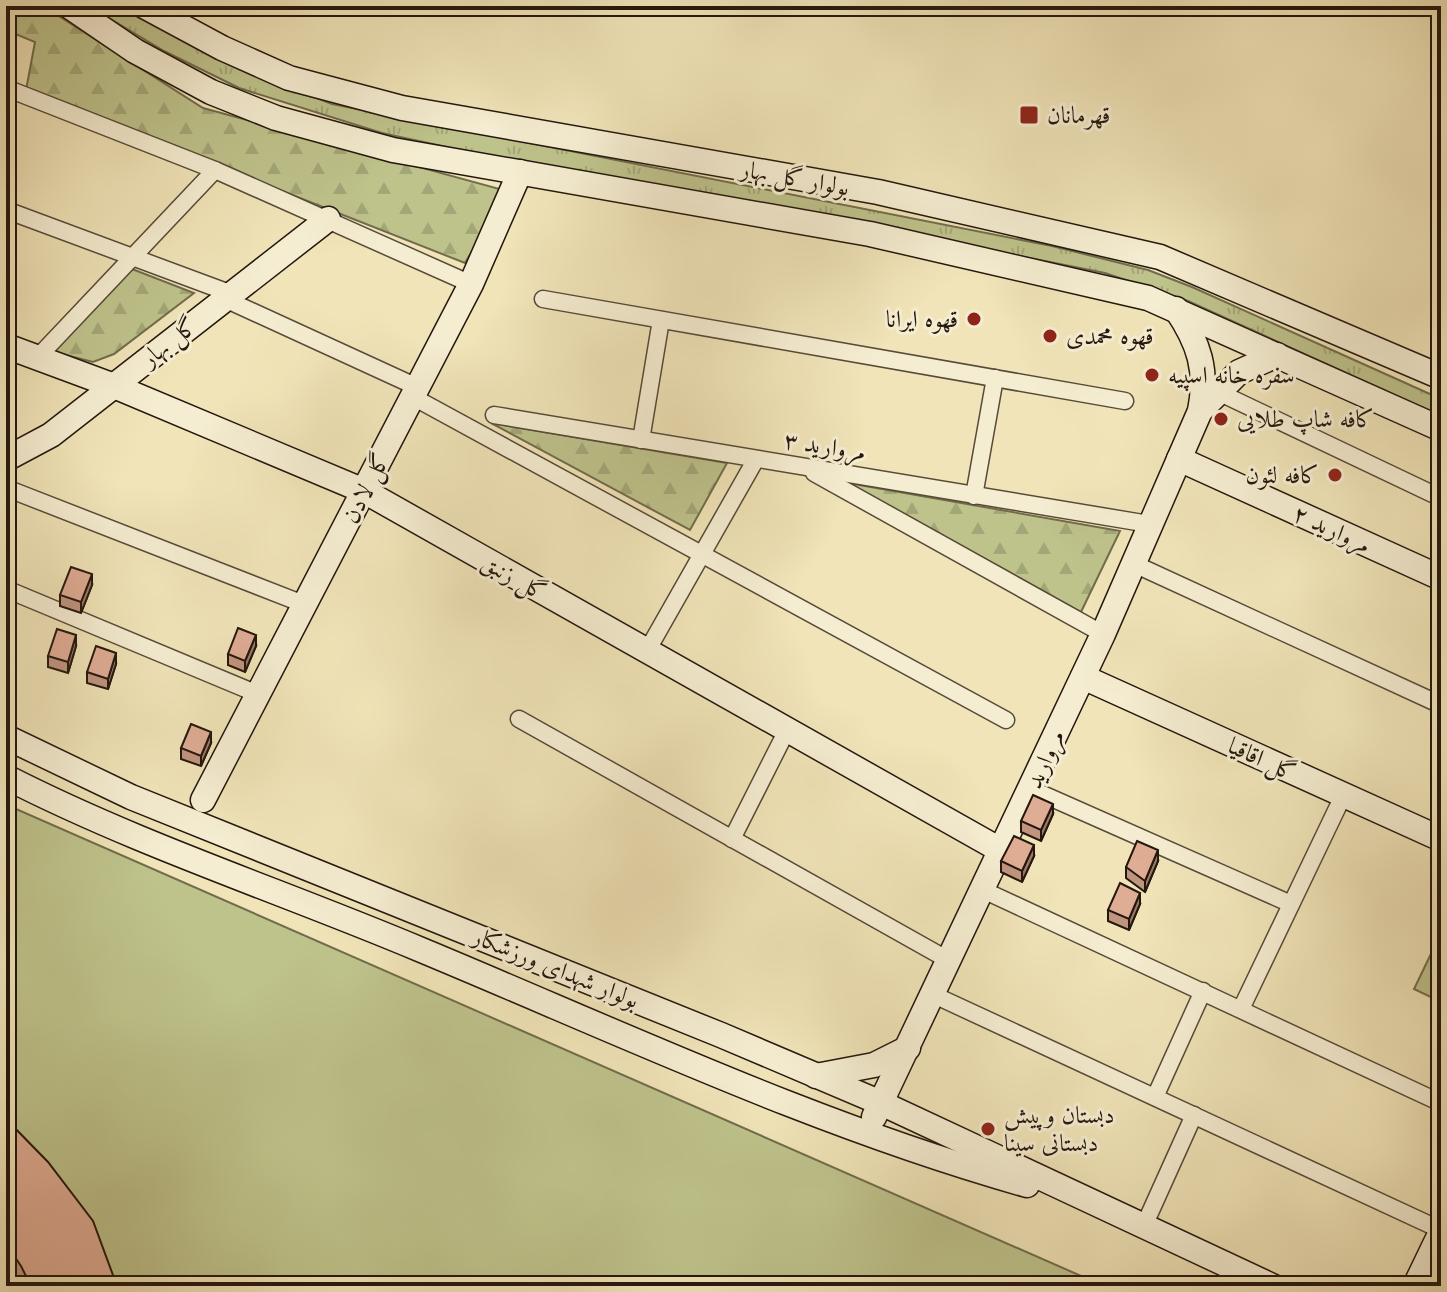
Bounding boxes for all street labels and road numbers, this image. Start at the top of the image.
street label: بولوار گل بهار [736,153,852,204]
street label: گل بهار [133,311,204,376]
street label: مروارید ۳ [782,430,867,469]
street label: گل لادن [336,448,398,529]
street label: مروارید ۲ [1287,503,1374,562]
street label: گل زنبق [475,547,552,609]
street label: مروارید [1023,727,1073,794]
street label: گل اقاقیا [1222,730,1301,790]
street label: بولوار شهدای ورزشکار [467,923,642,1015]

